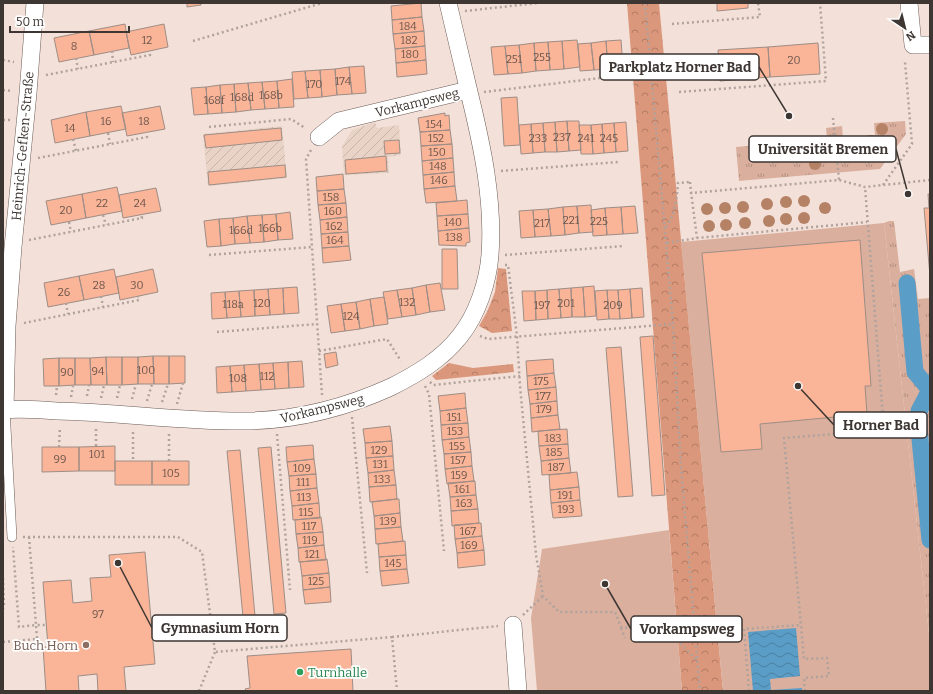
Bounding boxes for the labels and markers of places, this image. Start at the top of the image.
callout: Parkplatz Horner Bad [600,54,759,80]
callout: Universität Bremen [749,136,896,162]
callout: Horner Bad [834,412,927,438]
callout: Gymnasium Horn [152,615,287,641]
callout: Vorkampsweg [631,616,742,642]
place label: Buch Horn [13,638,79,653]
marker: Buch Horn [81,640,91,650]
place label: Turnhalle [308,665,367,680]
marker: Turnhalle [295,667,305,677]

